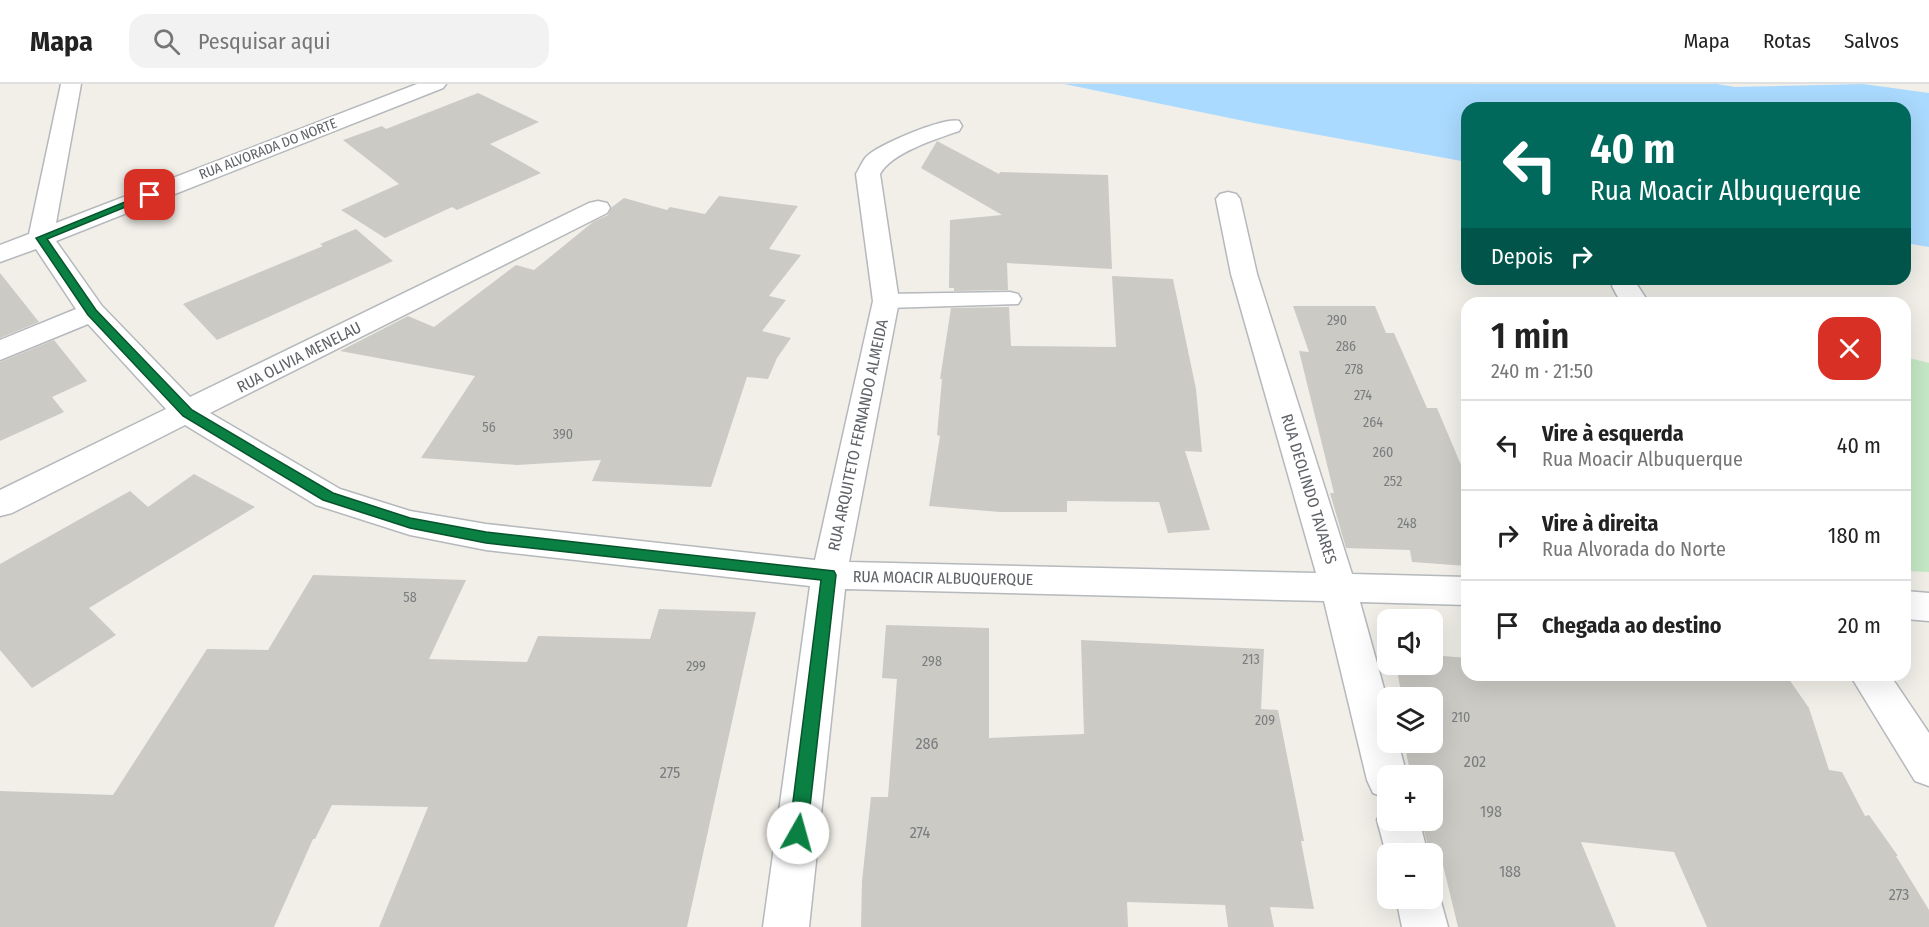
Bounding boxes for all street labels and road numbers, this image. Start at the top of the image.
street label: RUA ALVORADA DO NORTE [197,115,340,183]
street label: RUA OLIVIA MENELAU [234,317,364,397]
street label: RUA ARQUITETO FERNANDO ALMEIDA [824,317,892,553]
street label: RUA DEOLINDO TAVARES [1277,412,1341,566]
street label: RUA MOACIR ALBUQUERQUE [853,567,1033,589]

